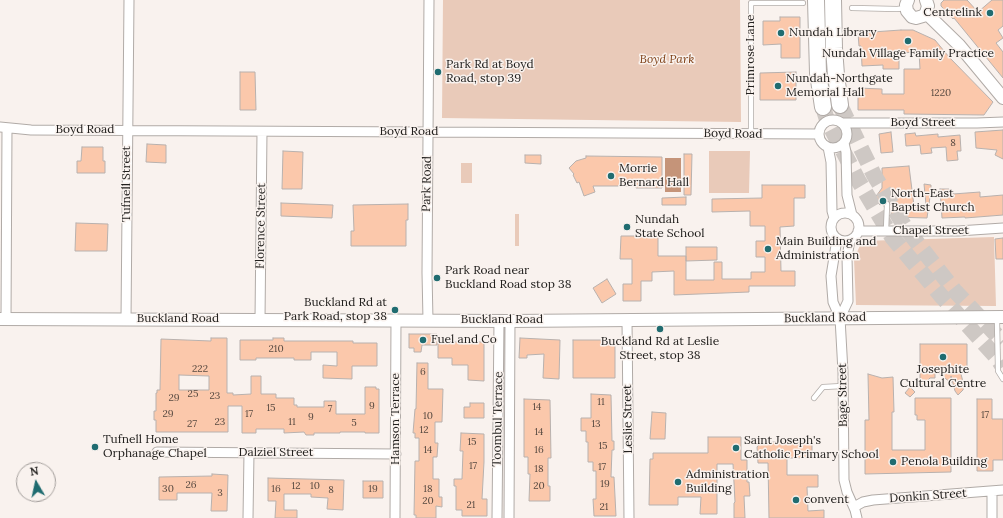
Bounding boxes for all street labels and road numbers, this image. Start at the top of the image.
street label: Primrose Lane [744,14,758,96]
street label: Boyd Street [891,116,955,130]
street label: Boyd Road [56,123,114,137]
street label: Boyd Road [380,125,438,139]
street label: Boyd Road [703,126,763,142]
street label: Tufnell Street [120,146,134,222]
street label: Park Road [419,156,435,212]
street label: Florence Street [253,183,269,269]
street label: Chapel Street [893,224,969,238]
street label: Buckland Road [784,310,866,326]
street label: Buckland Road [137,312,219,326]
street label: Buckland Road [461,313,543,327]
street label: Bage Street [835,363,851,427]
street label: Toombul Terrace [490,371,506,467]
street label: Hamson Terrace [389,373,403,465]
street label: Leslie Street [620,384,636,454]
street label: Dalziel Street [239,446,313,460]
street label: Donkin Street [889,486,967,506]

